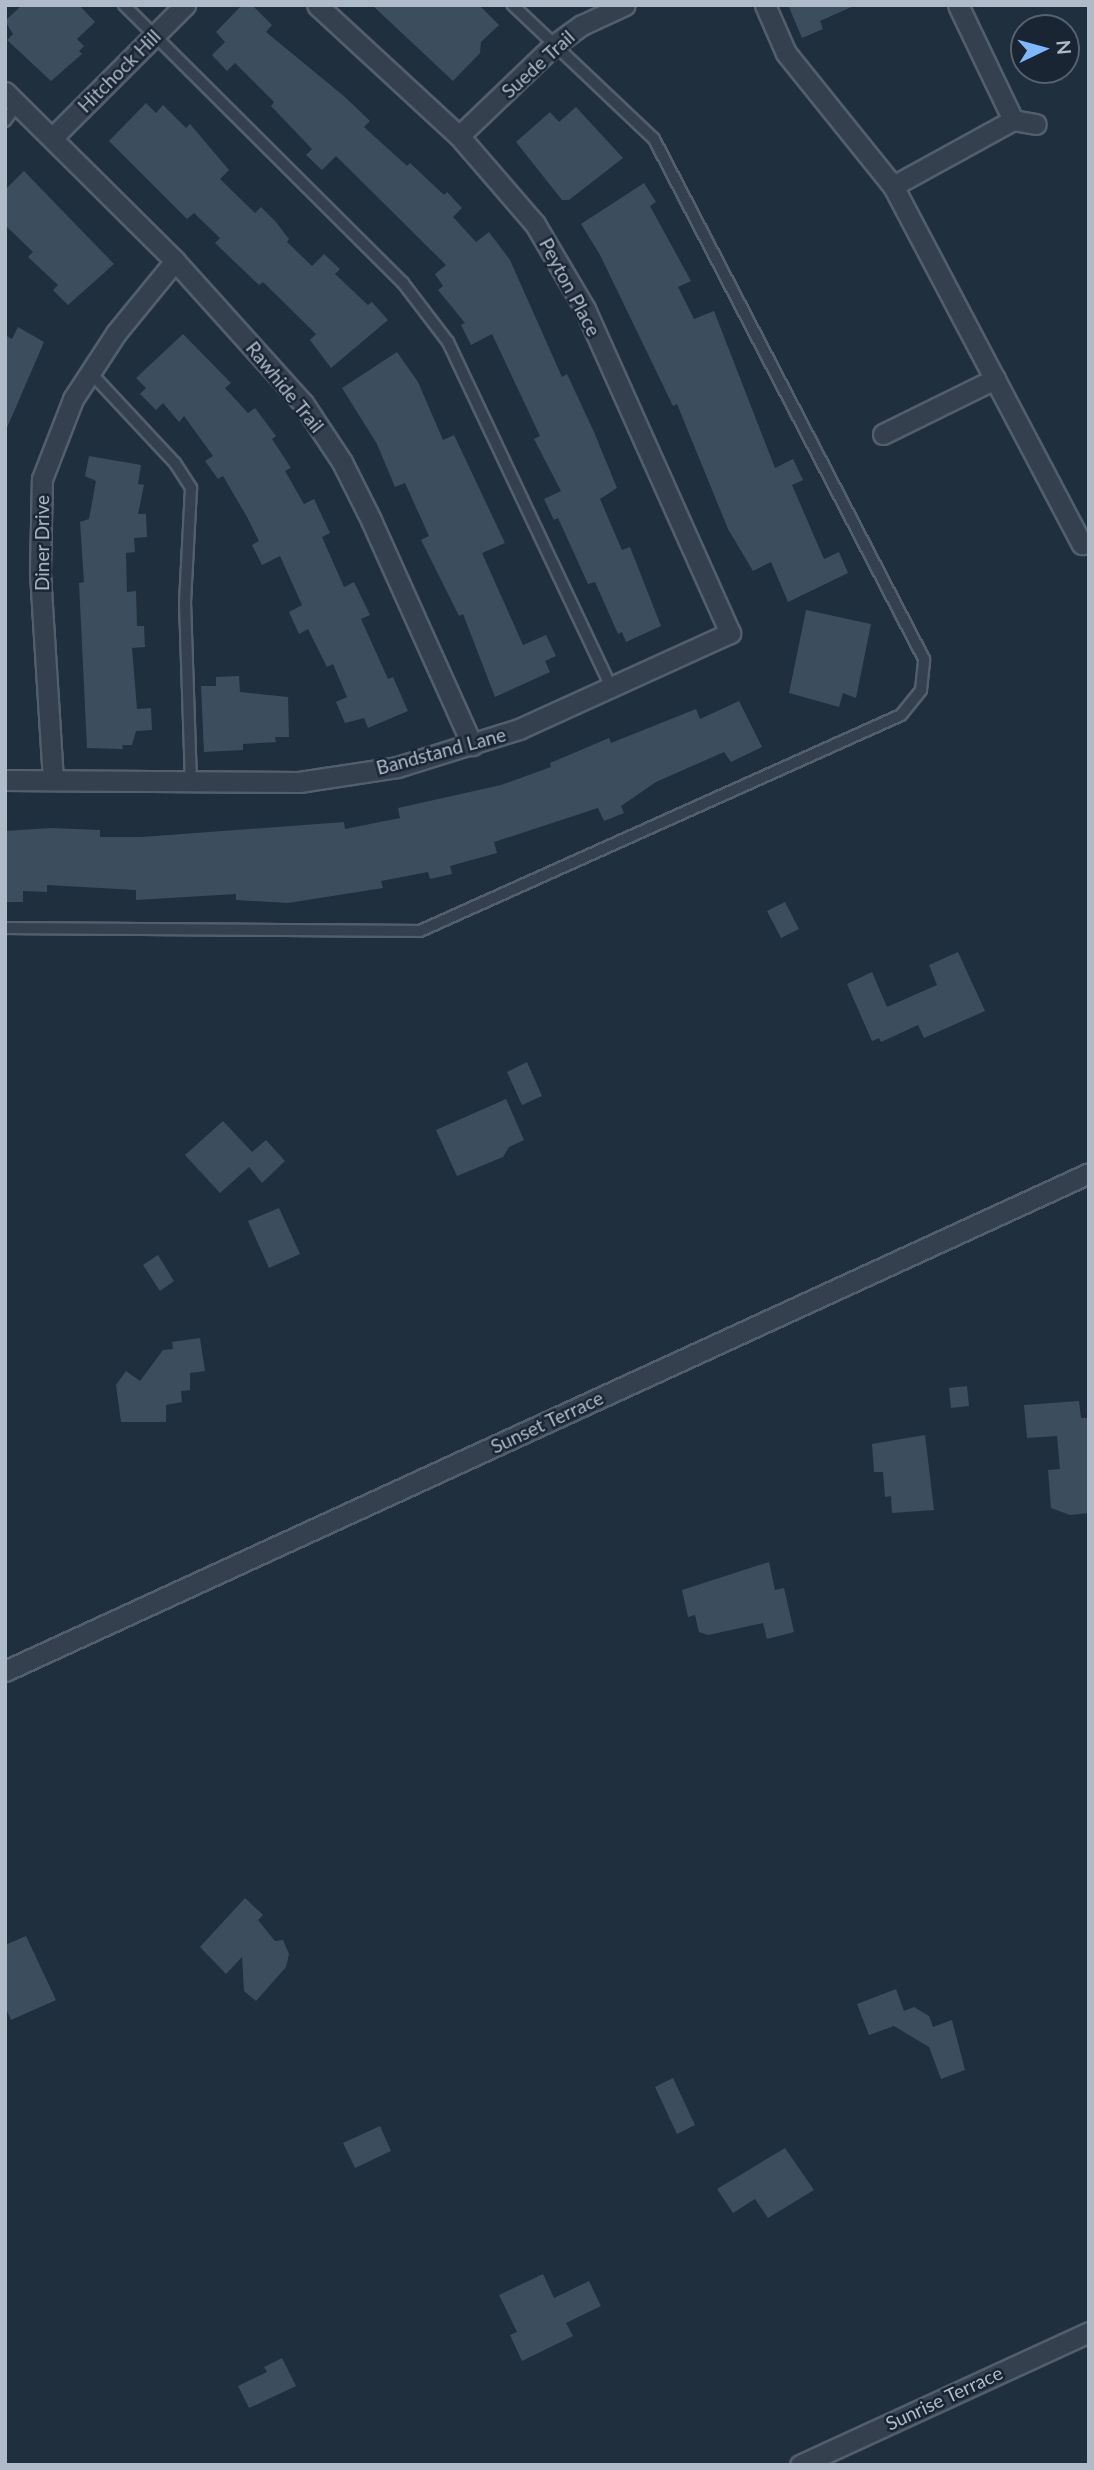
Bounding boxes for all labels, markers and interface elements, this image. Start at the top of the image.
north arrow [1010,14,1080,84]
street label: Hitchock Hill [73,25,165,117]
street label: Suede Trail [497,25,579,103]
text: N [1052,39,1077,56]
street label: Peyton Place [535,234,605,340]
street label: Rawhide Trail [241,337,329,437]
street label: Diner Drive [31,495,53,591]
street label: Bandstand Lane [374,723,508,779]
street label: Sunset Terrace [487,1386,607,1458]
street label: Sunrise Terrace [882,2361,1006,2435]

